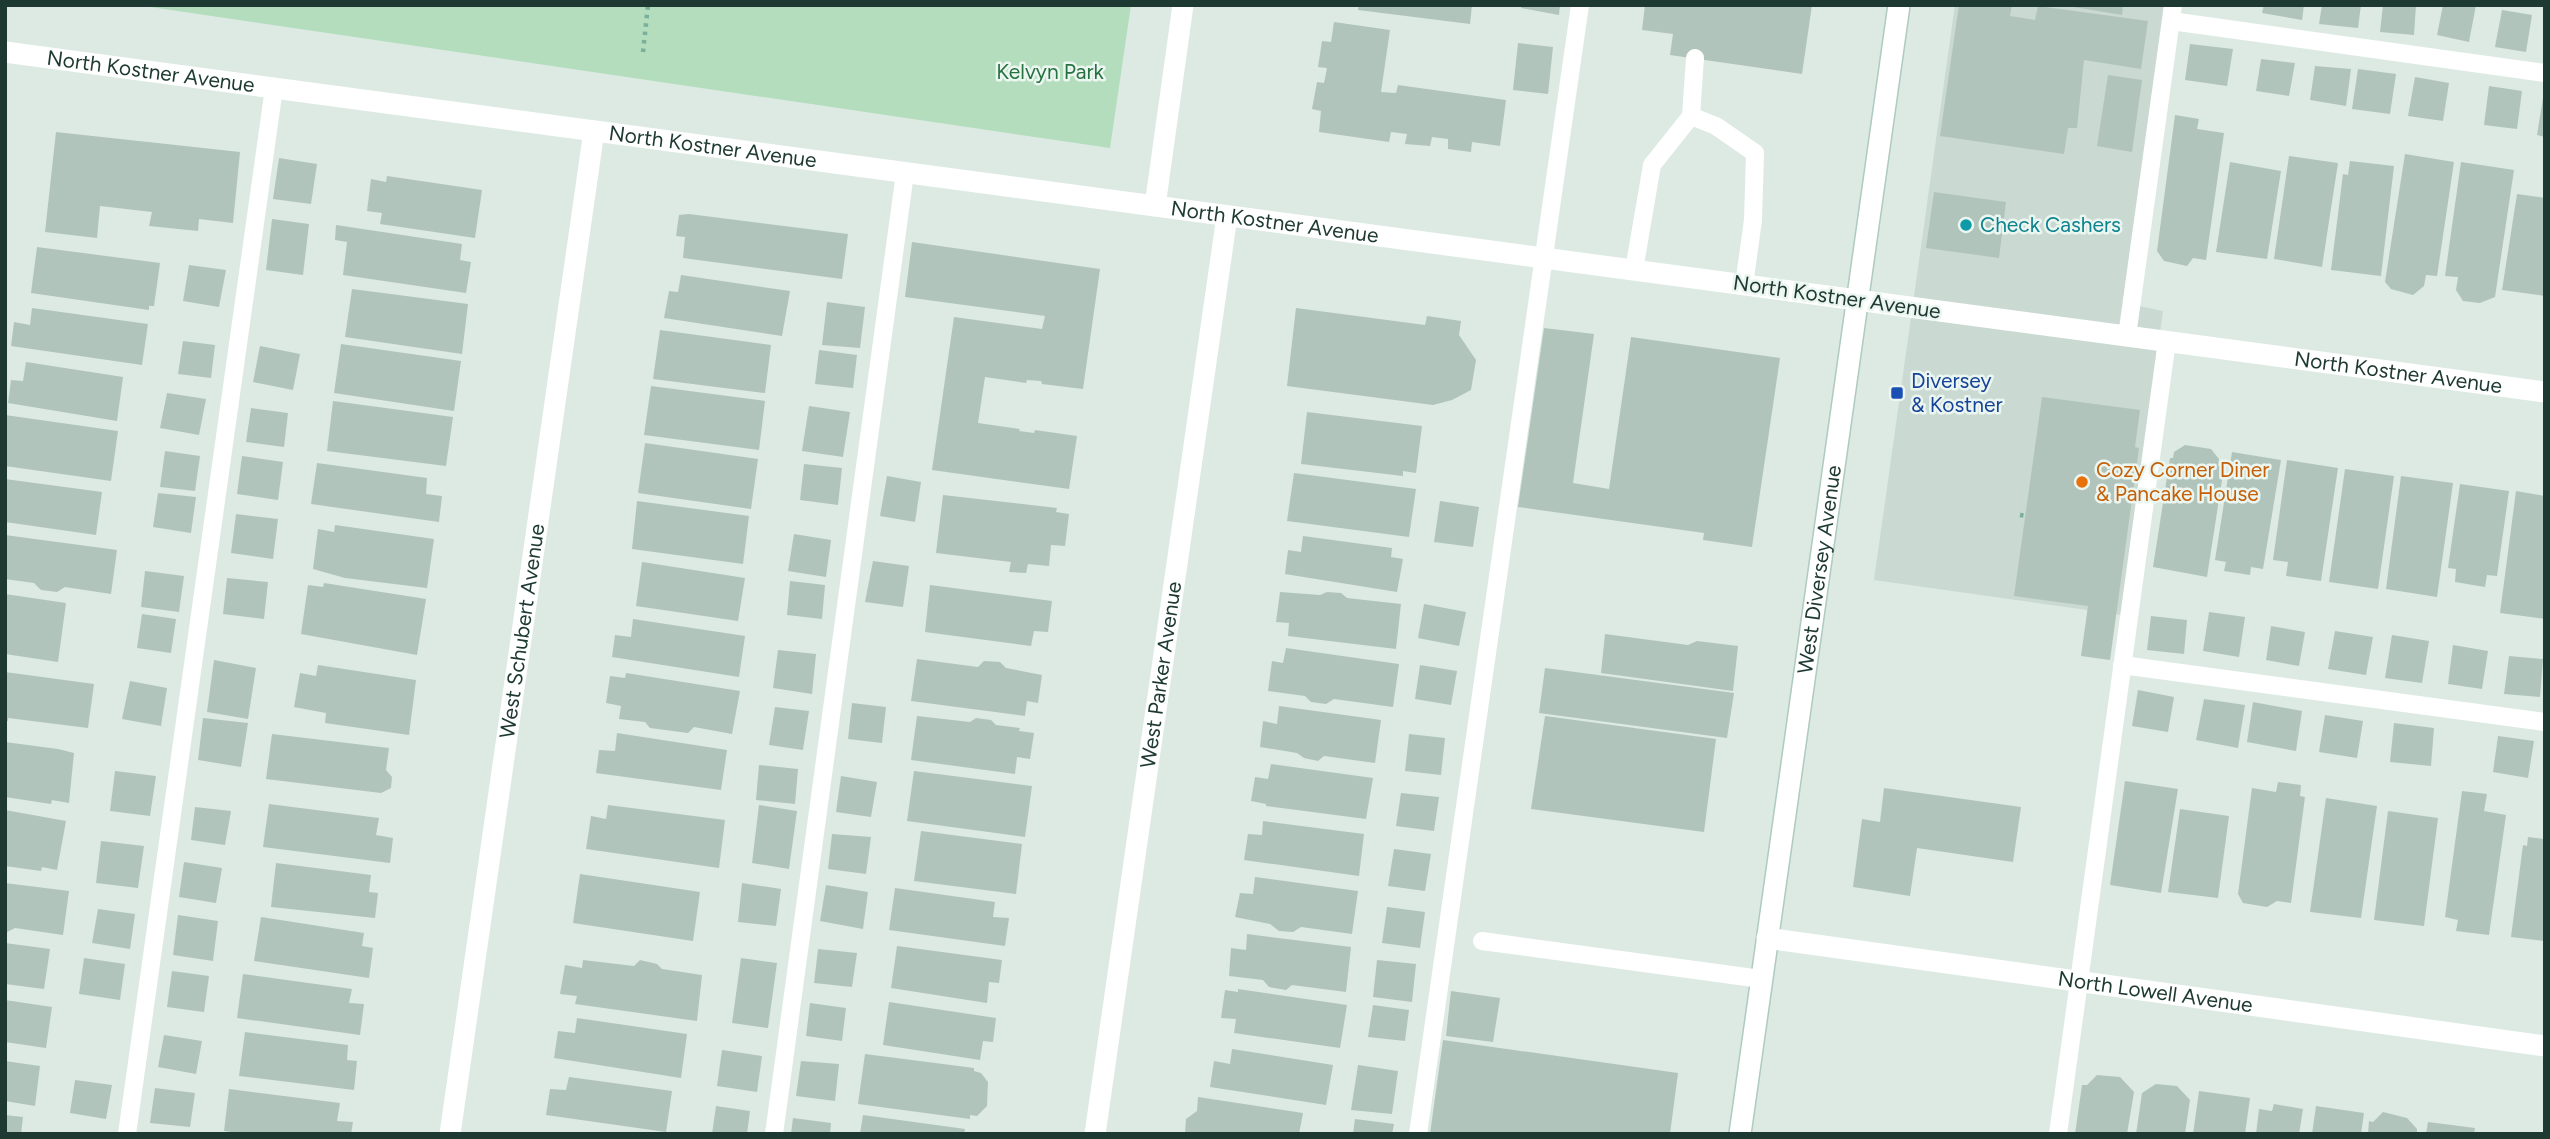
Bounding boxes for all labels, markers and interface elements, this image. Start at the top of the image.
street label: North Kostner Avenue [45,45,256,97]
park label: Kelvyn Park [996,59,1105,84]
street label: North Kostner Avenue [607,120,818,173]
street label: North Kostner Avenue [1169,195,1380,248]
place label: Check Cashers [1980,212,2121,237]
marker: Check Cashers [1958,217,1974,233]
street label: North Kostner Avenue [1732,270,1942,323]
street label: North Kostner Avenue [2293,346,2504,398]
place label: Diversey & Kostner [1911,368,2003,417]
marker: Diversey & Kostner [1889,385,1905,401]
place label: Cozy Corner Diner & Pancake House [2096,457,2269,506]
street label: West Diversey Avenue [1792,463,1846,676]
marker: Cozy Corner Diner & Pancake House [2074,474,2090,490]
street label: West Schubert Avenue [494,522,549,740]
street label: West Parker Avenue [1135,580,1186,770]
street label: North Lowell Avenue [2056,966,2254,1017]

